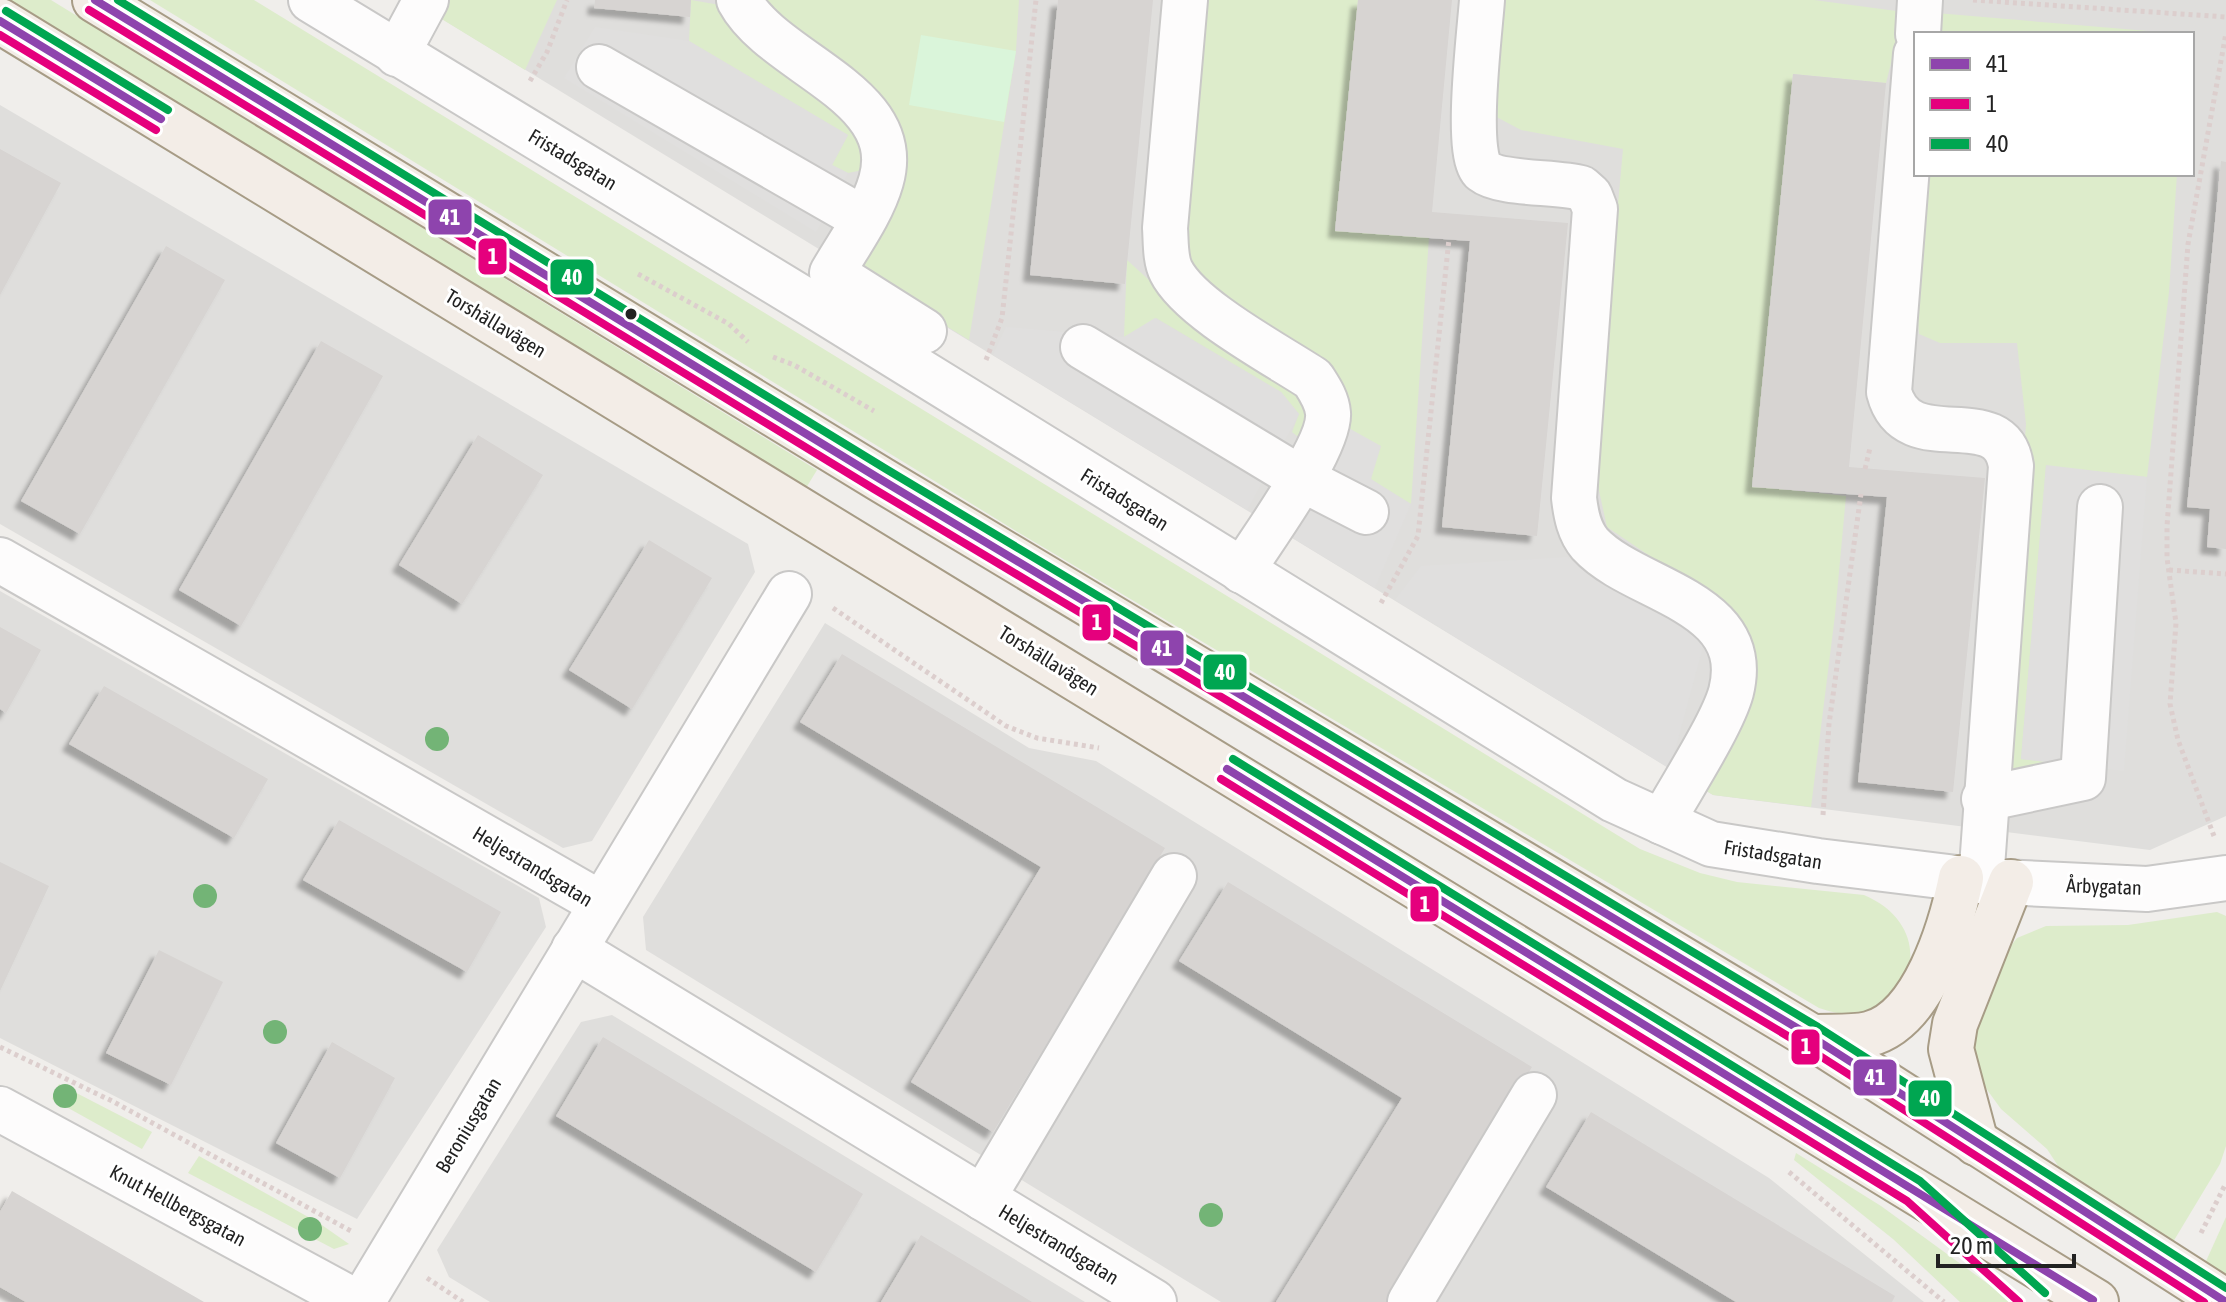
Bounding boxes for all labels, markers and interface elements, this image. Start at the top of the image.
legend [1914,32,2194,176]
text: 41 [1986,50,2009,77]
text: 1 [1986,90,1997,117]
street label: Fristadsgatan [525,124,621,194]
text: 40 [1986,130,2009,157]
line badge: 41 [427,198,473,236]
text: 41 [439,204,460,230]
line badge: 1 [477,237,508,276]
text: 1 [488,243,498,269]
line badge: 40 [549,258,595,296]
text: 40 [561,264,582,290]
street label: Torshällavägen [442,284,550,362]
unlabelled marker [623,306,639,322]
street label: Fristadsgatan [1077,463,1173,535]
line badge: 1 [1081,603,1112,642]
text: 1 [1092,609,1102,635]
street label: Torshällavägen [995,620,1103,700]
line badge: 41 [1139,629,1185,667]
text: 41 [1151,635,1172,661]
line badge: 40 [1202,653,1248,691]
text: 40 [1214,659,1235,685]
street label: Heljestrandsgatan [469,821,597,911]
street label: Fristadsgatan [1722,835,1824,873]
street label: Årbygatan [2066,873,2142,899]
line badge: 1 [1409,885,1440,923]
text: 1 [1420,891,1430,917]
line badge: 1 [1790,1028,1821,1066]
text: 1 [1801,1033,1811,1059]
line badge: 41 [1852,1058,1898,1097]
text: 41 [1864,1064,1885,1090]
street label: Beroniusgatan [431,1073,505,1177]
line badge: 40 [1907,1079,1953,1118]
text: 40 [1919,1085,1940,1111]
street label: Knut Hellbergsgatan [106,1159,250,1251]
street label: Heljestrandsgatan [995,1199,1123,1289]
scale bar [1938,1218,2074,1268]
text: 20 m [1950,1232,1993,1259]

